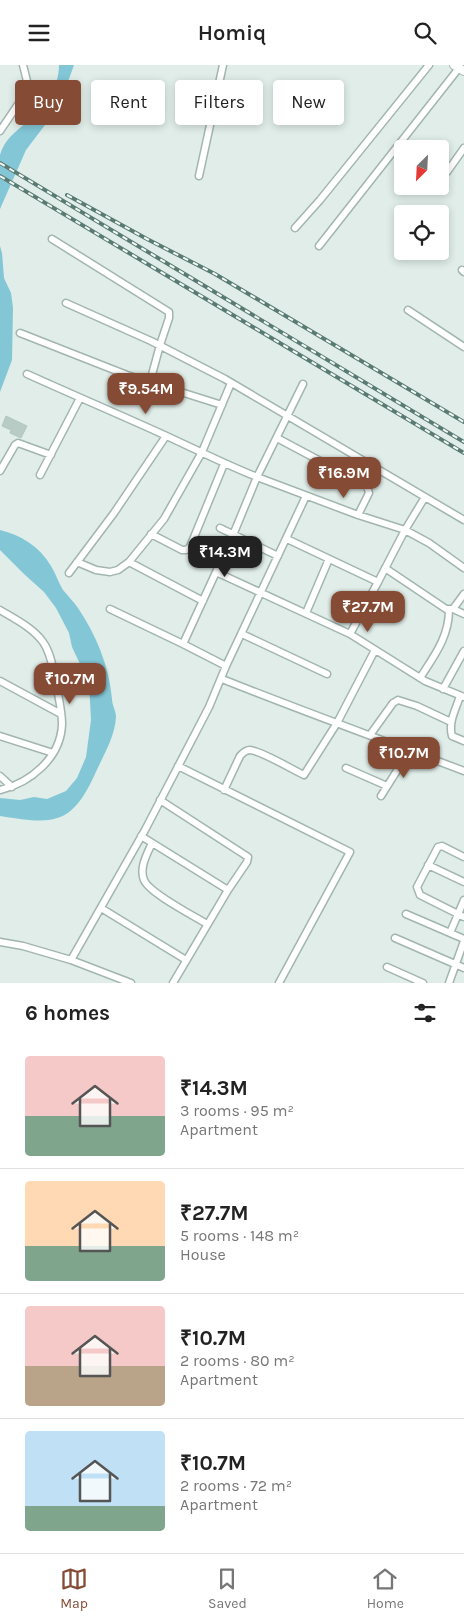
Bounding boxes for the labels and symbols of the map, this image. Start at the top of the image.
north arrow [394,140,449,195]
pin: ₹9.54M [105,373,187,415]
pin: ₹16.9M [303,457,385,499]
pin: ₹14.3M [184,535,266,578]
pin: ₹27.7M [327,591,409,633]
pin: ₹10.7M [29,663,111,705]
pin: ₹10.7M [363,737,445,779]

